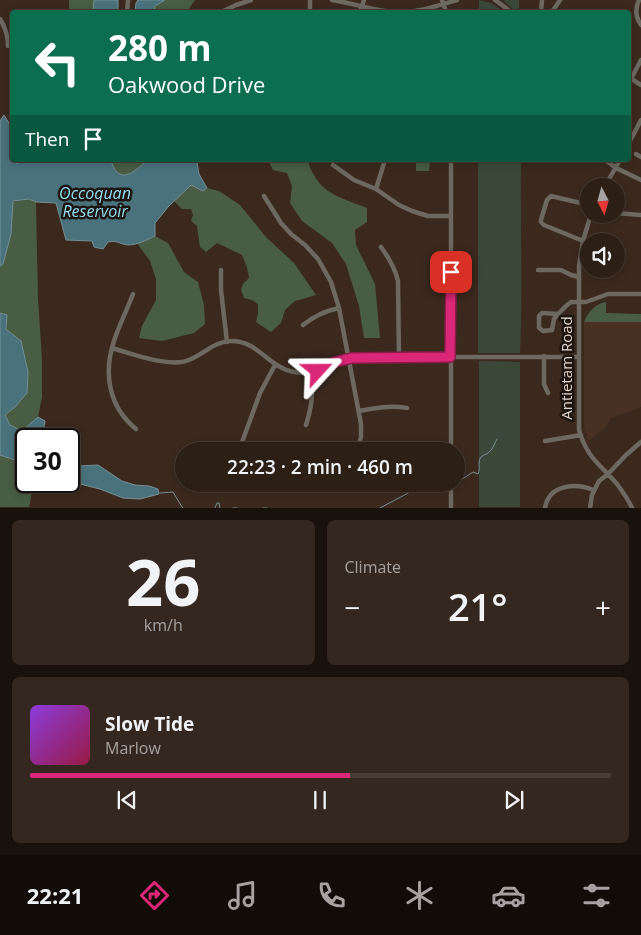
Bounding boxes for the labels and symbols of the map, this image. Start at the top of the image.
north arrow [580,178,625,222]
water label: Occoquan Reservoir [59,182,131,222]
pin [430,251,472,293]
street label: Antietam Road [556,316,576,420]
position arrow [291,344,343,396]
speed limit sign: 30 [15,428,80,493]

